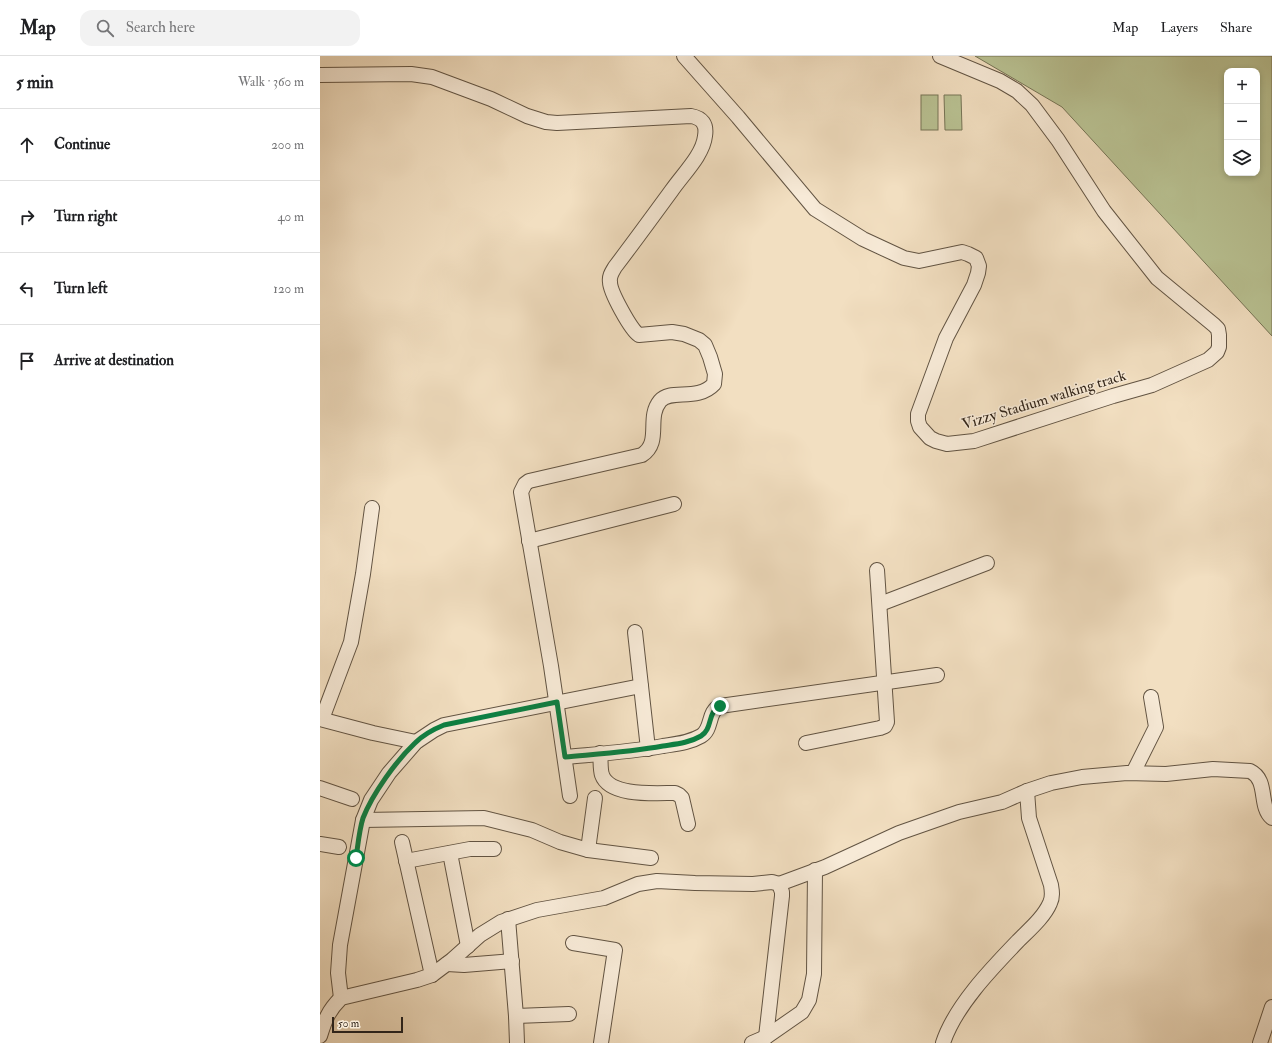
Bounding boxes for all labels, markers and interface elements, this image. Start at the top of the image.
search box [80,10,360,46]
text: Map [20,16,56,40]
icon: search [94,17,116,39]
text: Search here [126,18,195,37]
text: Map [1112,19,1138,36]
text: Layers [1160,19,1198,36]
text: Share [1220,19,1252,36]
map controls [1224,68,1260,176]
button: + [1224,68,1260,104]
text: 5 min [16,72,54,93]
text: Walk · 360 m [238,74,304,90]
button: − [1224,104,1260,140]
icon: ahead [16,134,38,156]
text: Continue [54,135,110,154]
text: 200 m [271,137,304,153]
button: layers [1224,140,1260,176]
icon: right [16,206,38,228]
text: Turn right [54,207,117,226]
text: 40 m [278,209,304,225]
icon: left [16,278,38,300]
text: Turn left [54,279,108,298]
text: 120 m [273,281,304,297]
icon: arrive [16,350,38,372]
text: Arrive at destination [54,351,174,370]
street label: Vizzy Stadium walking track [960,366,1128,434]
route end [711,697,729,715]
route start [347,849,365,867]
scale bar [332,1015,403,1034]
text: 50 m [338,1017,359,1030]

